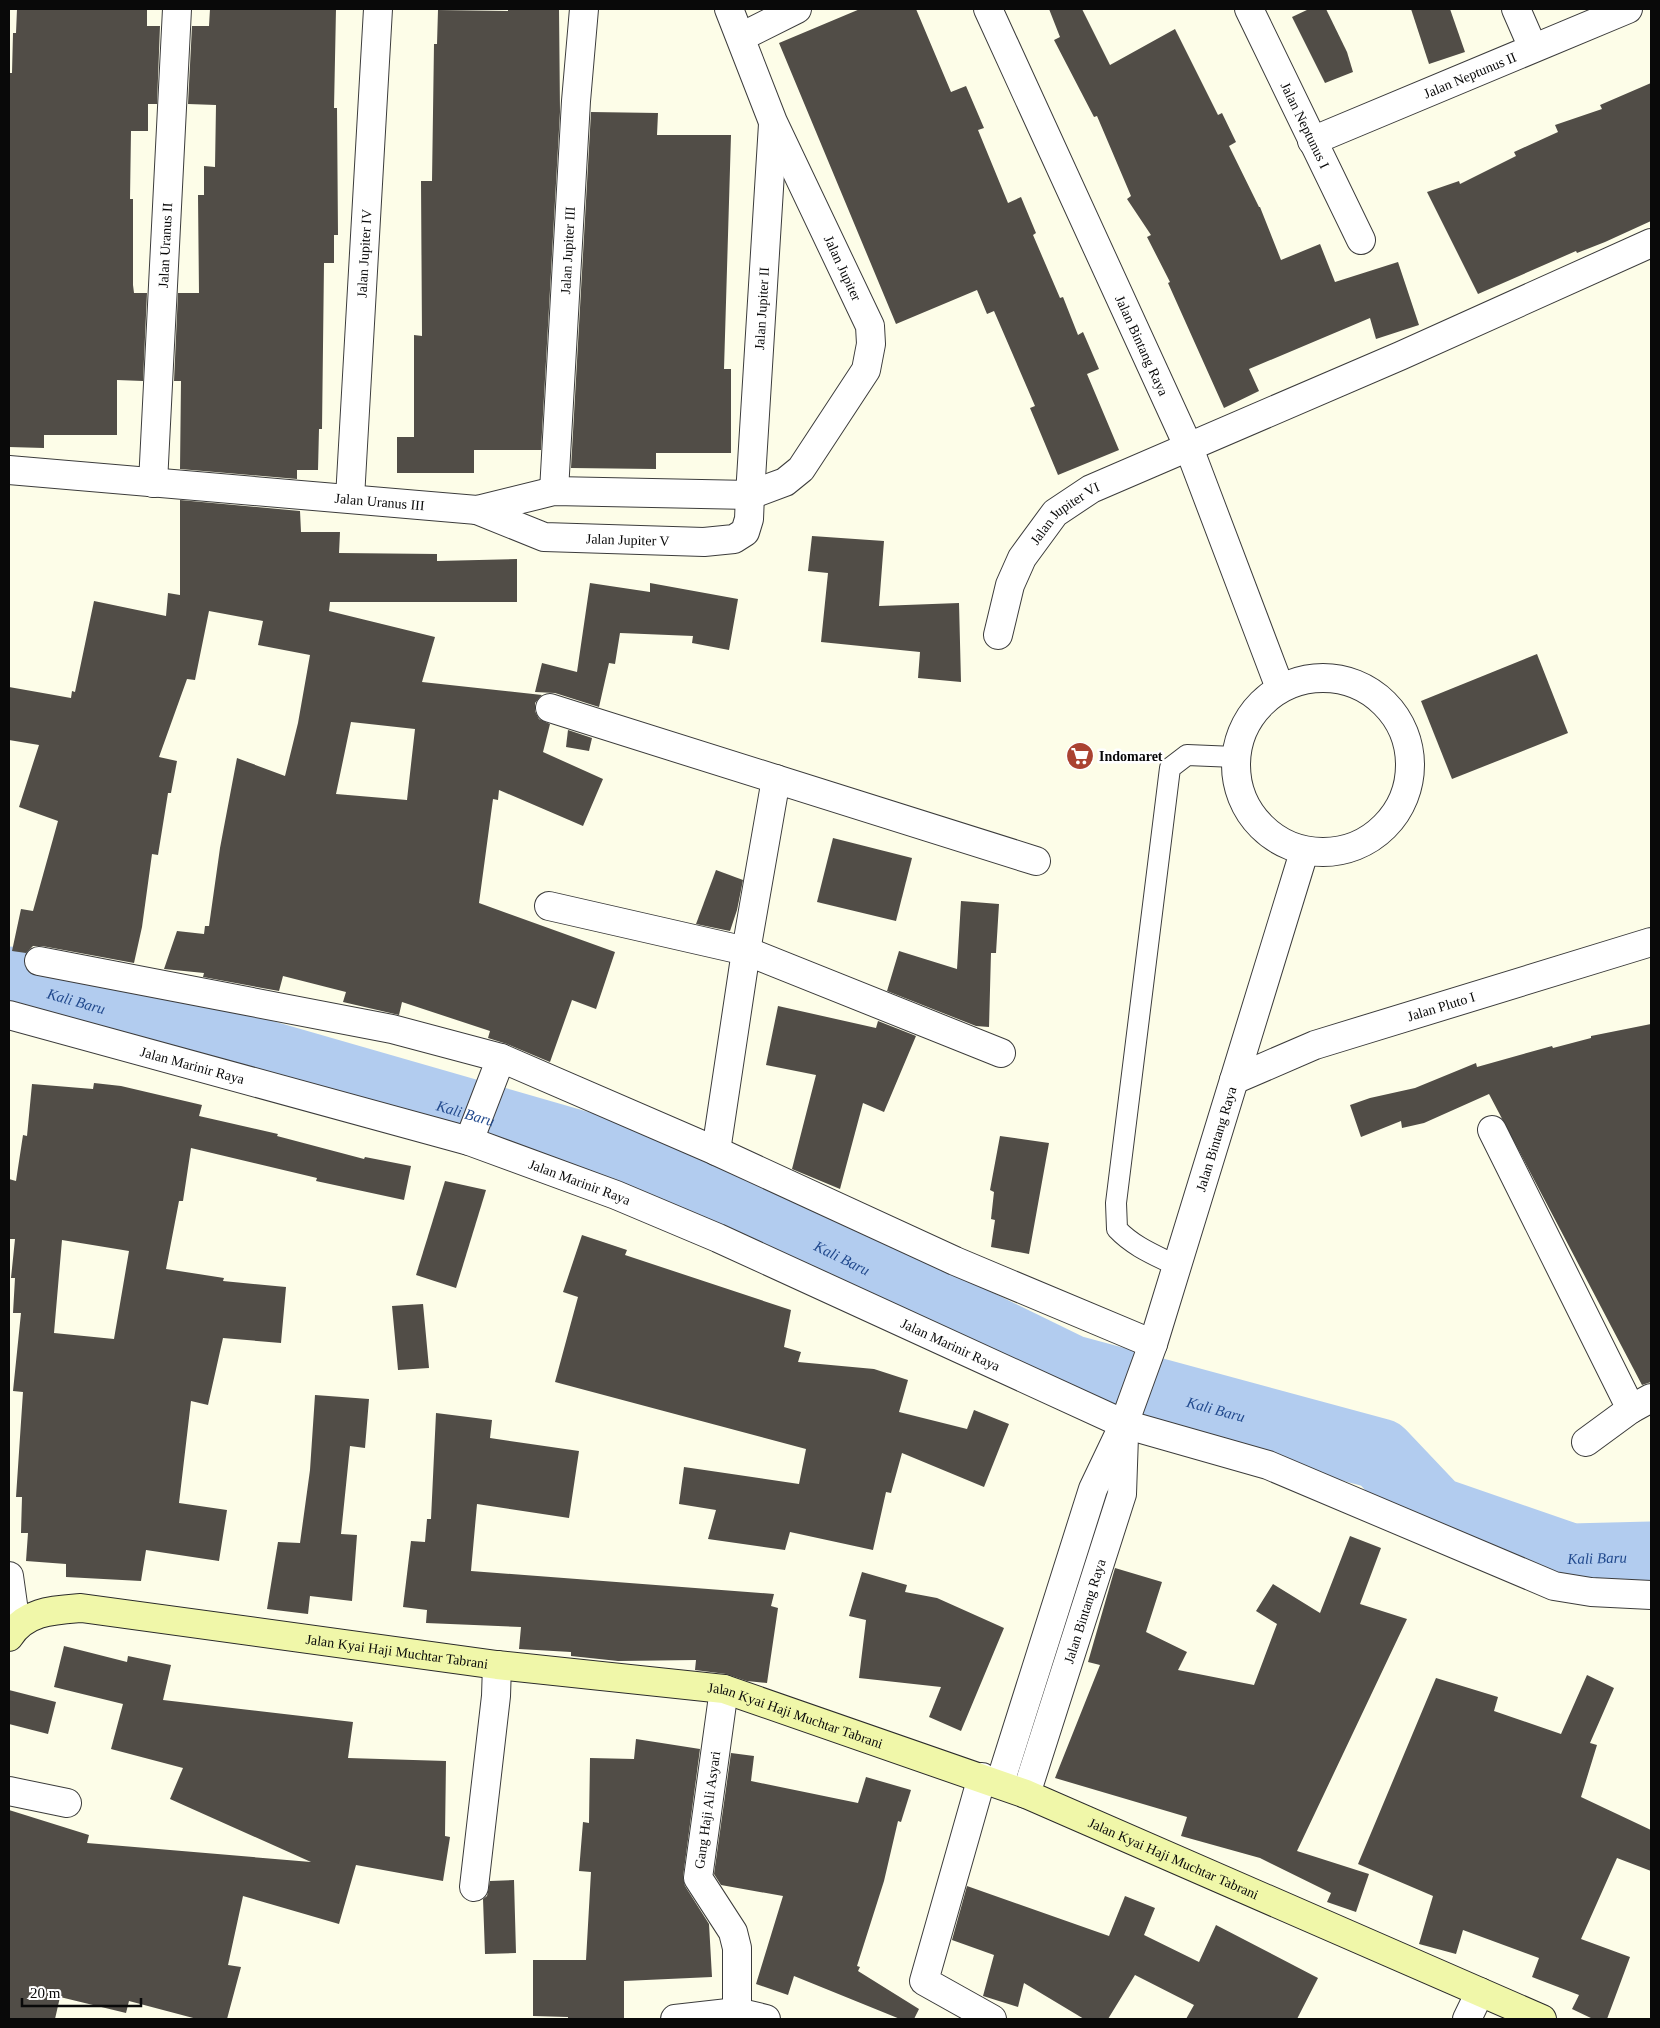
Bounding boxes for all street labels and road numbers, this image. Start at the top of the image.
street label: Jalan Neptunus II [1422,49,1519,102]
street label: Jalan Neptunus I [1278,80,1332,171]
street label: Jalan Uranus II [156,202,175,288]
street label: Jalan Jupiter III [558,206,578,295]
street label: Jalan Jupiter IV [354,209,375,298]
street label: Jalan Jupiter [821,233,864,304]
street label: Jalan Jupiter II [752,266,772,351]
street label: Jalan Bintang Raya [1112,293,1171,399]
street label: Jalan Jupiter VI [1027,479,1102,548]
street label: Jalan Uranus III [334,491,426,514]
street label: Jalan Jupiter V [586,531,670,549]
street label: Jalan Pluto I [1405,989,1477,1024]
street label: Jalan Marinir Raya [138,1044,247,1087]
street label: Jalan Bintang Raya [1193,1084,1240,1193]
street label: Jalan Marinir Raya [527,1157,633,1209]
street label: Jalan Marinir Raya [898,1316,1003,1374]
street label: Jalan Bintang Raya [1061,1556,1109,1665]
street label: Jalan Kyai Haji Muchtar Tabrani [305,1632,489,1672]
street label: Jalan Kyai Haji Muchtar Tabrani [707,1680,885,1752]
street label: Gang Haji Ali Asyari [692,1750,723,1870]
street label: Jalan Kyai Haji Muchtar Tabrani [1086,1815,1261,1902]

